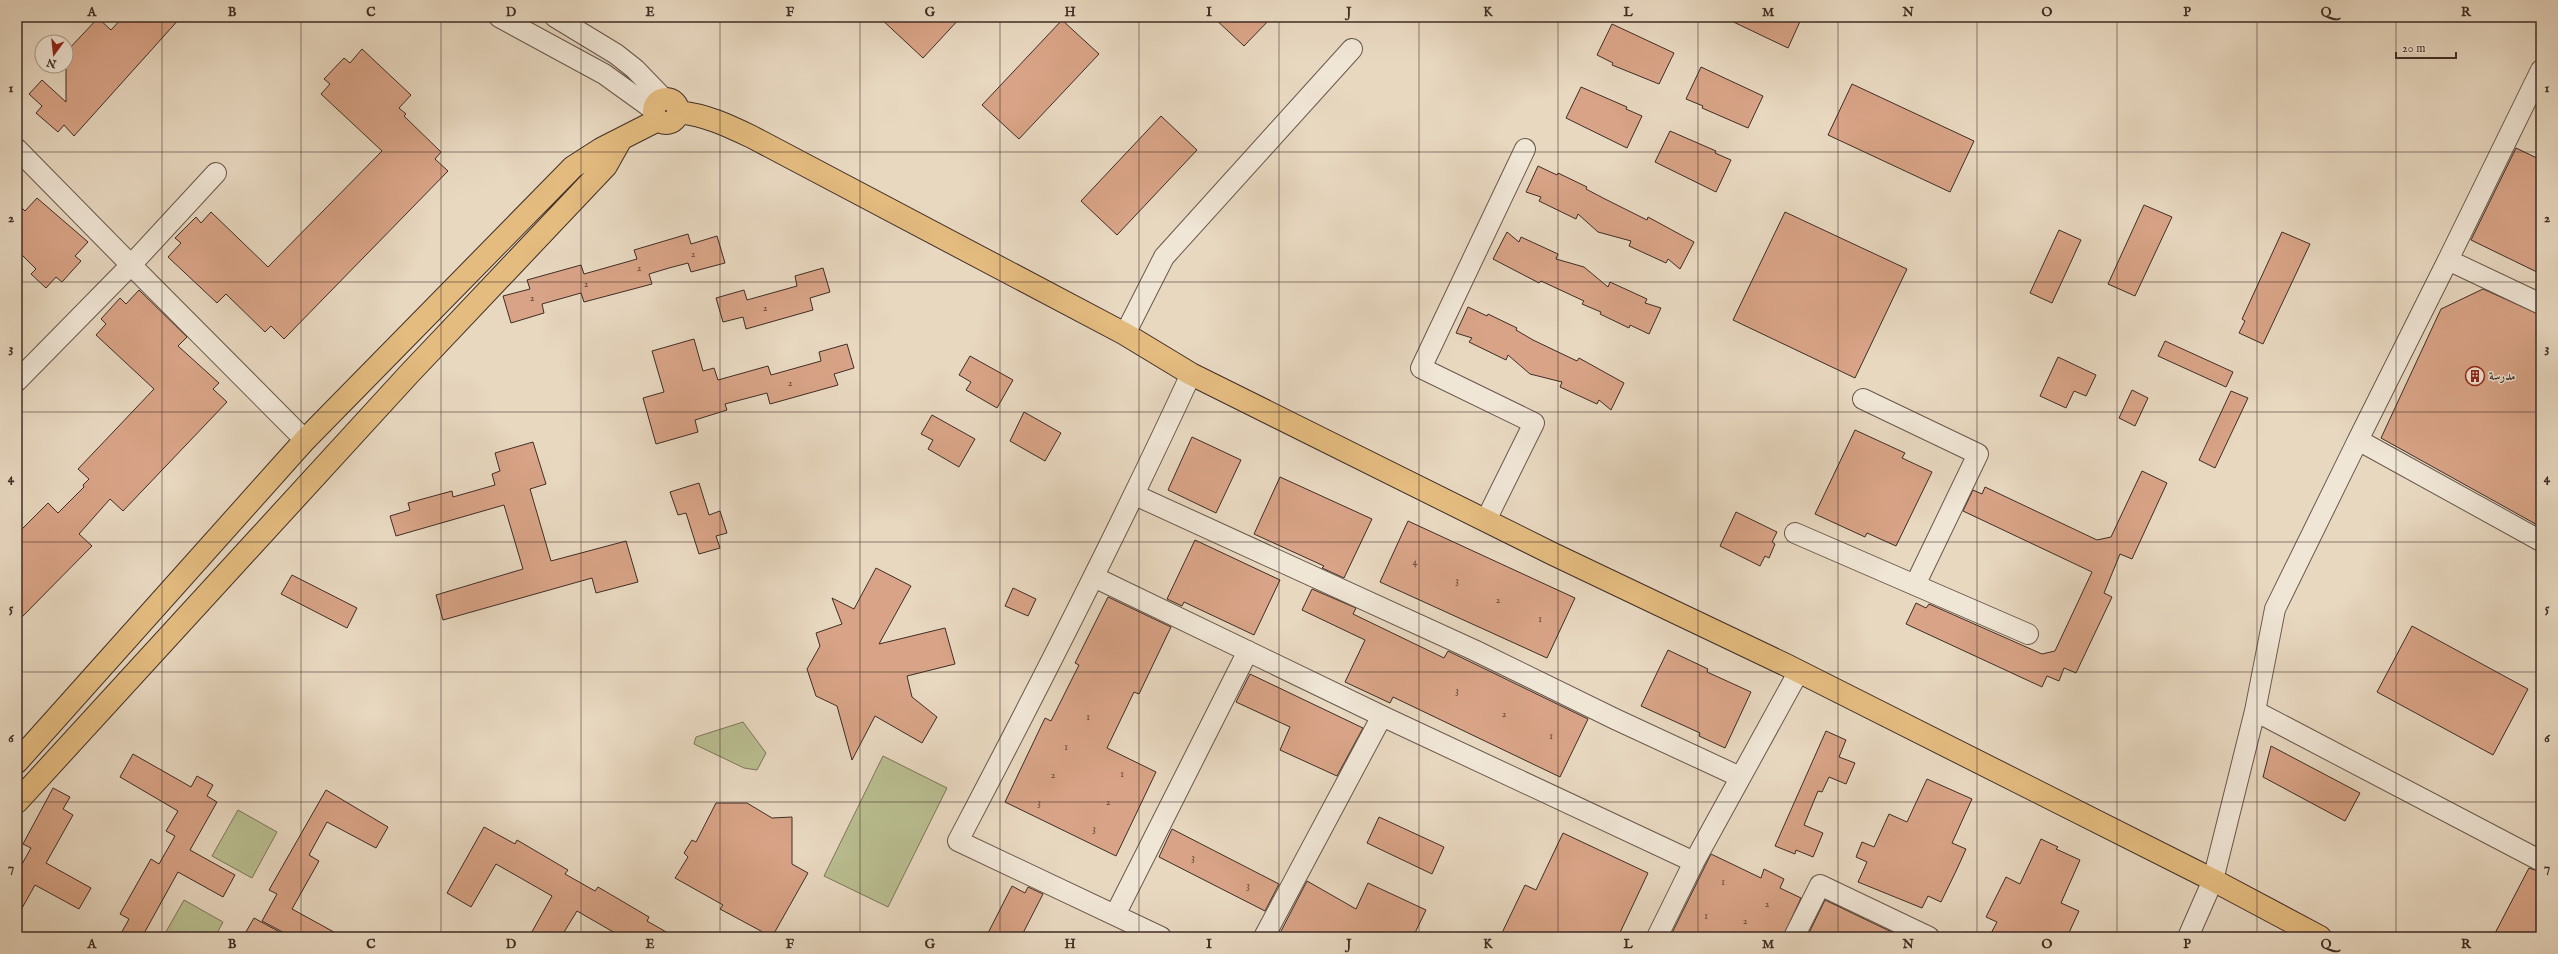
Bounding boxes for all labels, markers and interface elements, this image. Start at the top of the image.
text: A [87,4,98,21]
text: B [228,4,237,21]
text: C [366,4,376,21]
text: D [506,4,517,21]
text: E [645,4,655,21]
text: F [786,4,795,21]
text: G [925,4,936,21]
text: H [1064,4,1076,21]
text: I [1206,4,1212,21]
text: J [1344,4,1352,21]
text: K [1483,4,1493,21]
text: L [1622,4,1633,21]
text: M [1762,4,1775,21]
text: N [1901,4,1914,21]
text: O [2042,4,2053,21]
text: P [2183,4,2191,21]
text: Q [2321,4,2341,21]
text: R [2461,4,2472,21]
north arrow [34,34,74,74]
scale bar [2396,34,2456,60]
text: 20 m [2402,41,2425,56]
text: N [45,55,59,71]
text: 1 [9,80,14,97]
text: 1 [2545,80,2550,97]
text: 2 [8,210,14,227]
text: 2 [2544,210,2550,227]
house number: 2 [691,248,696,261]
house number: 2 [637,262,642,275]
house number: 2 [584,278,589,291]
house number: 2 [530,292,535,305]
house number: 2 [763,302,768,315]
text: 3 [9,340,14,357]
text: 3 [2545,340,2550,357]
building icon: مدرسة [2464,365,2486,387]
place label: مدرسة [2489,369,2516,384]
house number: 2 [788,377,793,390]
text: 4 [8,470,15,487]
text: 4 [2544,470,2551,487]
house number: 4 [1413,556,1418,569]
house number: 3 [1455,575,1459,588]
house number: 2 [1496,594,1501,607]
text: 5 [9,600,14,617]
text: 5 [2545,600,2550,617]
house number: 1 [1538,613,1542,626]
house number: 3 [1455,685,1459,698]
house number: 2 [1502,708,1507,721]
house number: 1 [1086,711,1090,724]
text: 6 [8,730,14,747]
house number: 1 [1549,730,1553,743]
text: 6 [2544,730,2550,747]
house number: 1 [1064,741,1068,754]
house number: 1 [1120,768,1124,781]
house number: 2 [1051,769,1056,782]
house number: 2 [1106,796,1111,809]
house number: 3 [1037,797,1041,810]
house number: 3 [1092,823,1096,836]
house number: 3 [1191,852,1195,865]
text: 7 [8,860,14,877]
text: 7 [2544,860,2550,877]
house number: 1 [1721,876,1725,889]
house number: 3 [1246,880,1250,893]
house number: 2 [1765,898,1770,911]
house number: 1 [1704,910,1708,923]
house number: 2 [1743,915,1748,928]
text: A [87,936,98,953]
text: B [228,936,237,953]
text: C [366,936,376,953]
text: D [506,936,517,953]
text: E [645,936,655,953]
text: F [786,936,795,953]
text: G [925,936,936,953]
text: H [1064,936,1076,953]
text: I [1206,936,1212,953]
text: J [1344,936,1352,953]
text: K [1483,936,1493,953]
text: L [1622,936,1633,953]
text: M [1762,936,1775,953]
text: N [1901,936,1914,953]
text: O [2042,936,2053,953]
text: P [2183,936,2191,953]
text: Q [2321,936,2341,953]
text: R [2461,936,2472,953]

